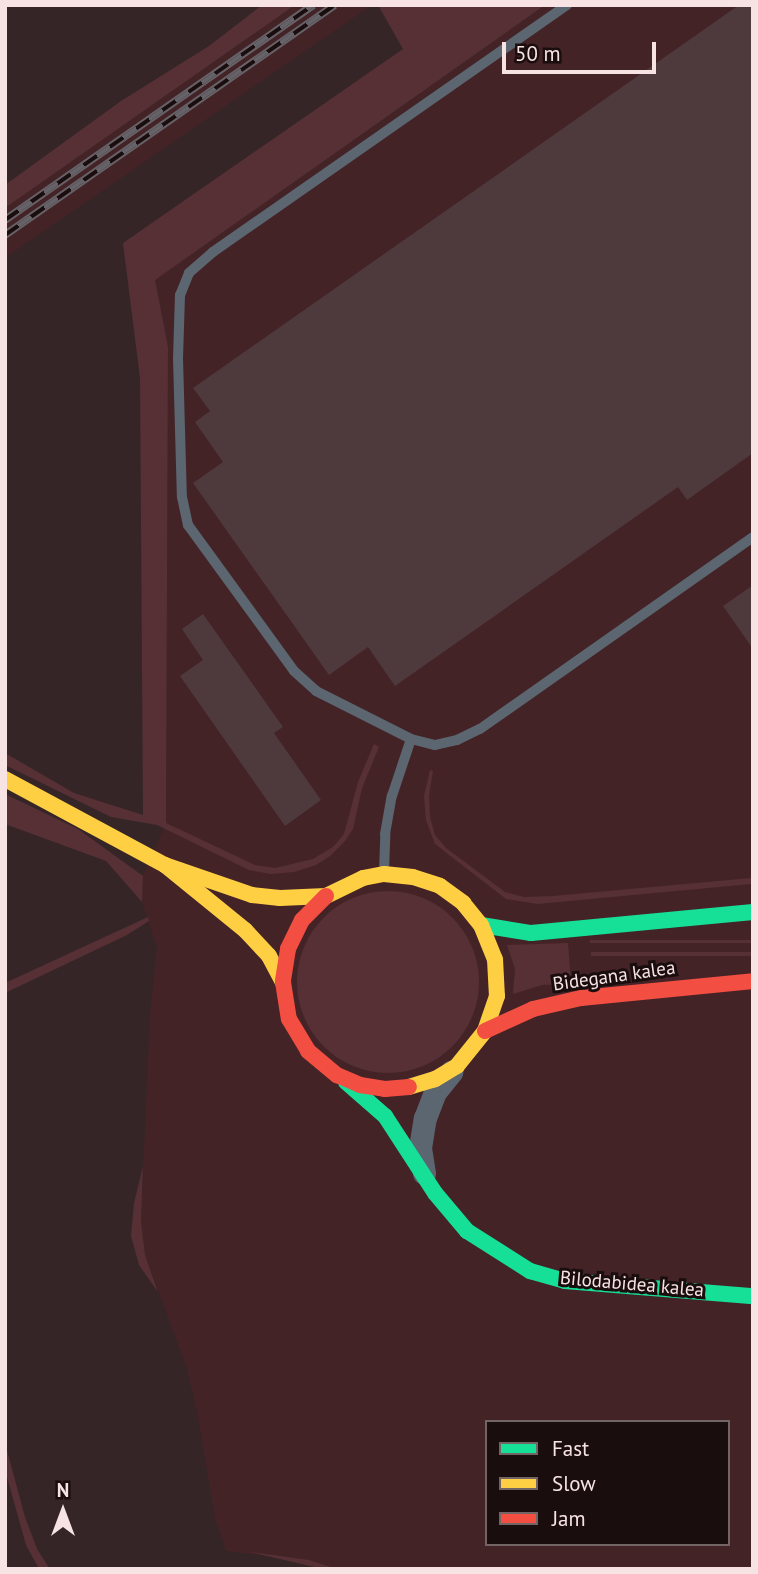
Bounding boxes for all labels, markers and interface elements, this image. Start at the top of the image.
scale bar [506,28,660,72]
text: 50 m [515,40,561,67]
street label: Bidegana kalea [551,956,677,996]
street label: Bilodabidea kalea [559,1266,705,1302]
legend [485,1420,730,1546]
text: Fast [552,1435,589,1462]
text: Slow [552,1470,596,1497]
north arrow [28,1476,98,1546]
text: N [57,1478,69,1502]
text: Jam [552,1505,586,1532]

